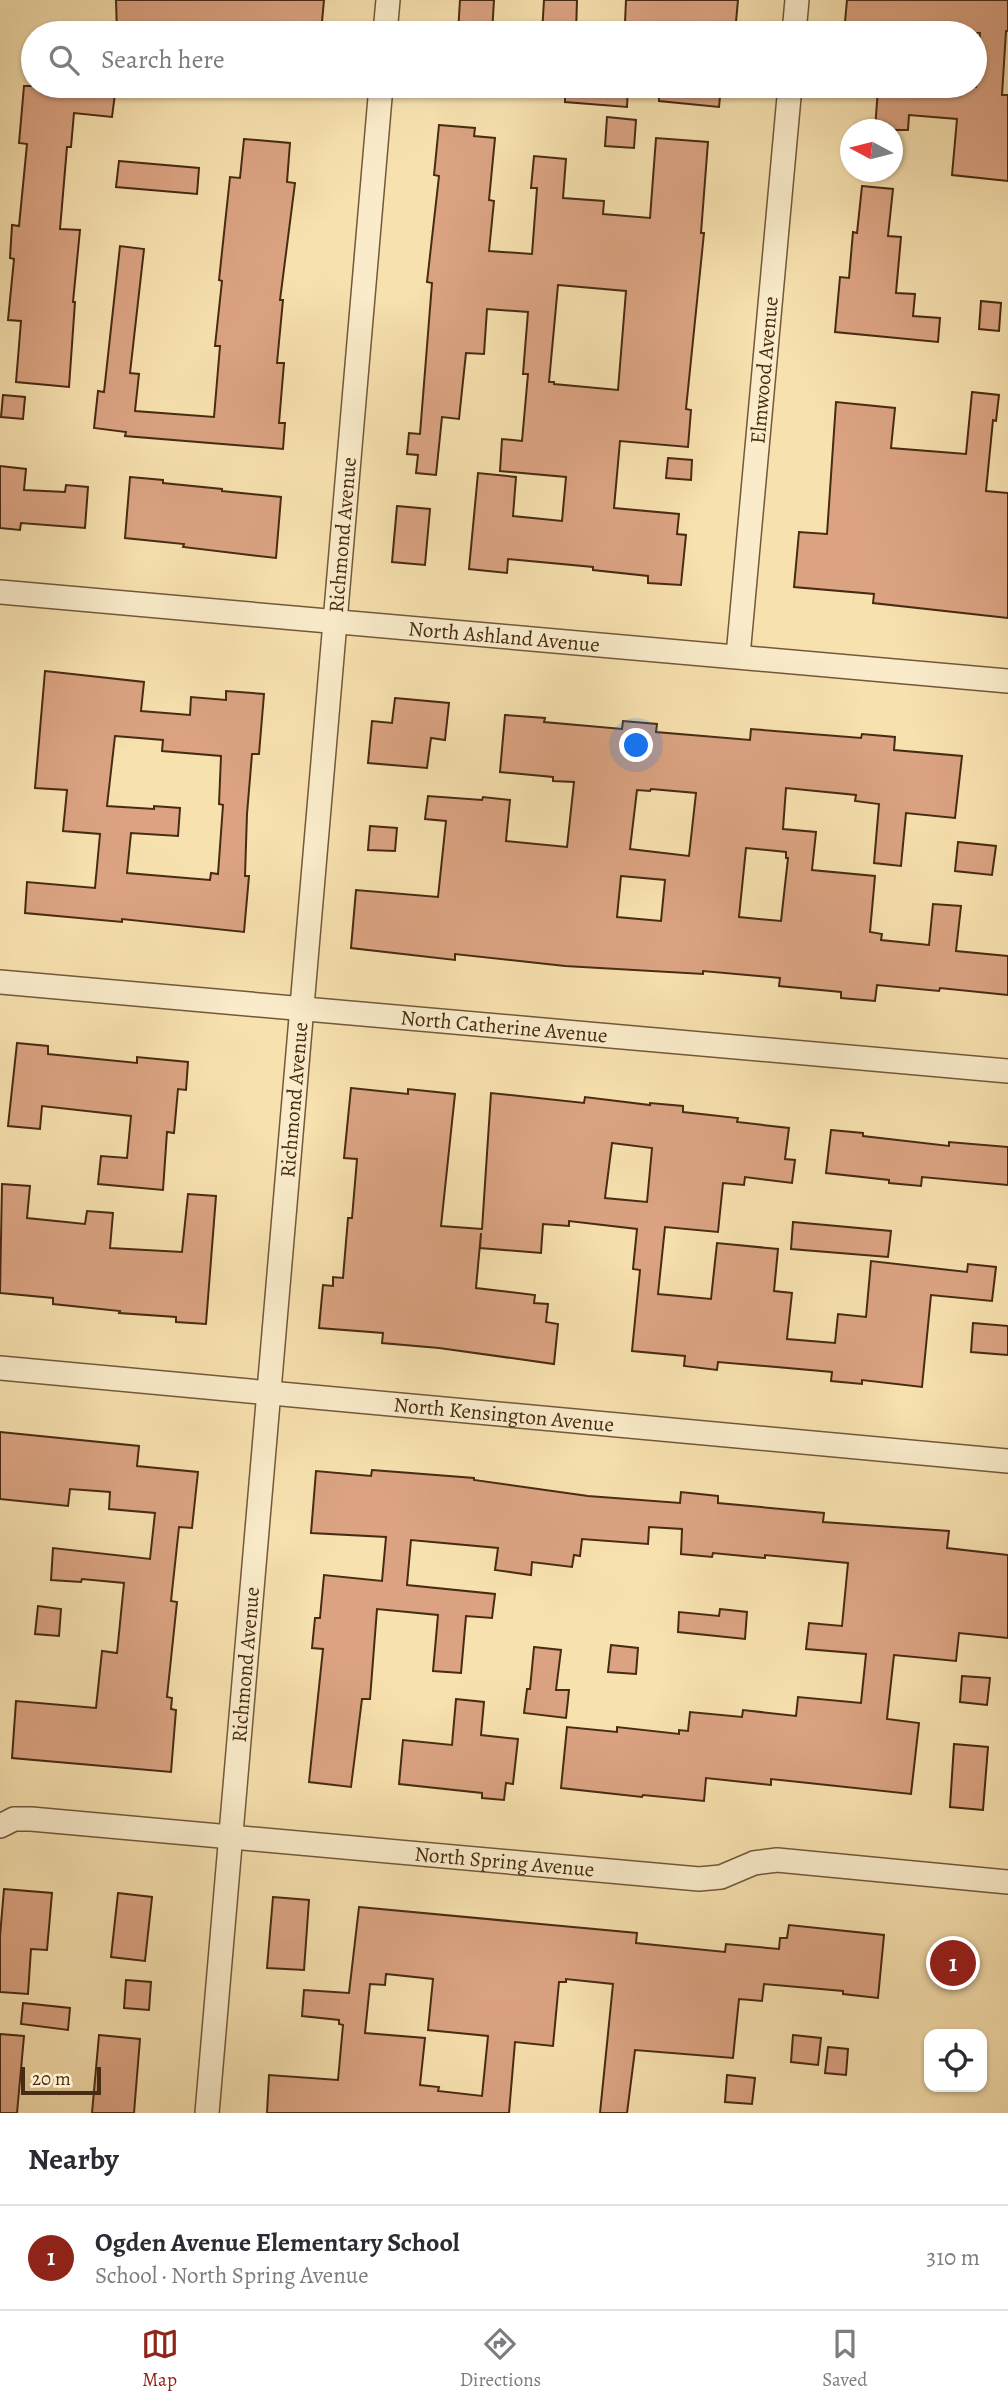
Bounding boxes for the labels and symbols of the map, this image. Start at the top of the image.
north arrow [840,119,903,182]
street label: Elmwood Avenue [743,295,785,445]
street label: Richmond Avenue [322,456,363,614]
street label: North Ashland Avenue [407,614,601,659]
your location [619,728,653,762]
street label: North Catherine Avenue [399,1003,609,1050]
street label: Richmond Avenue [273,1021,315,1179]
street label: North Kensington Avenue [392,1390,615,1439]
street label: Richmond Avenue [225,1586,266,1744]
street label: North Spring Avenue [413,1840,596,1884]
pin: 1 [930,1937,976,1989]
scale bar [21,2064,102,2096]

